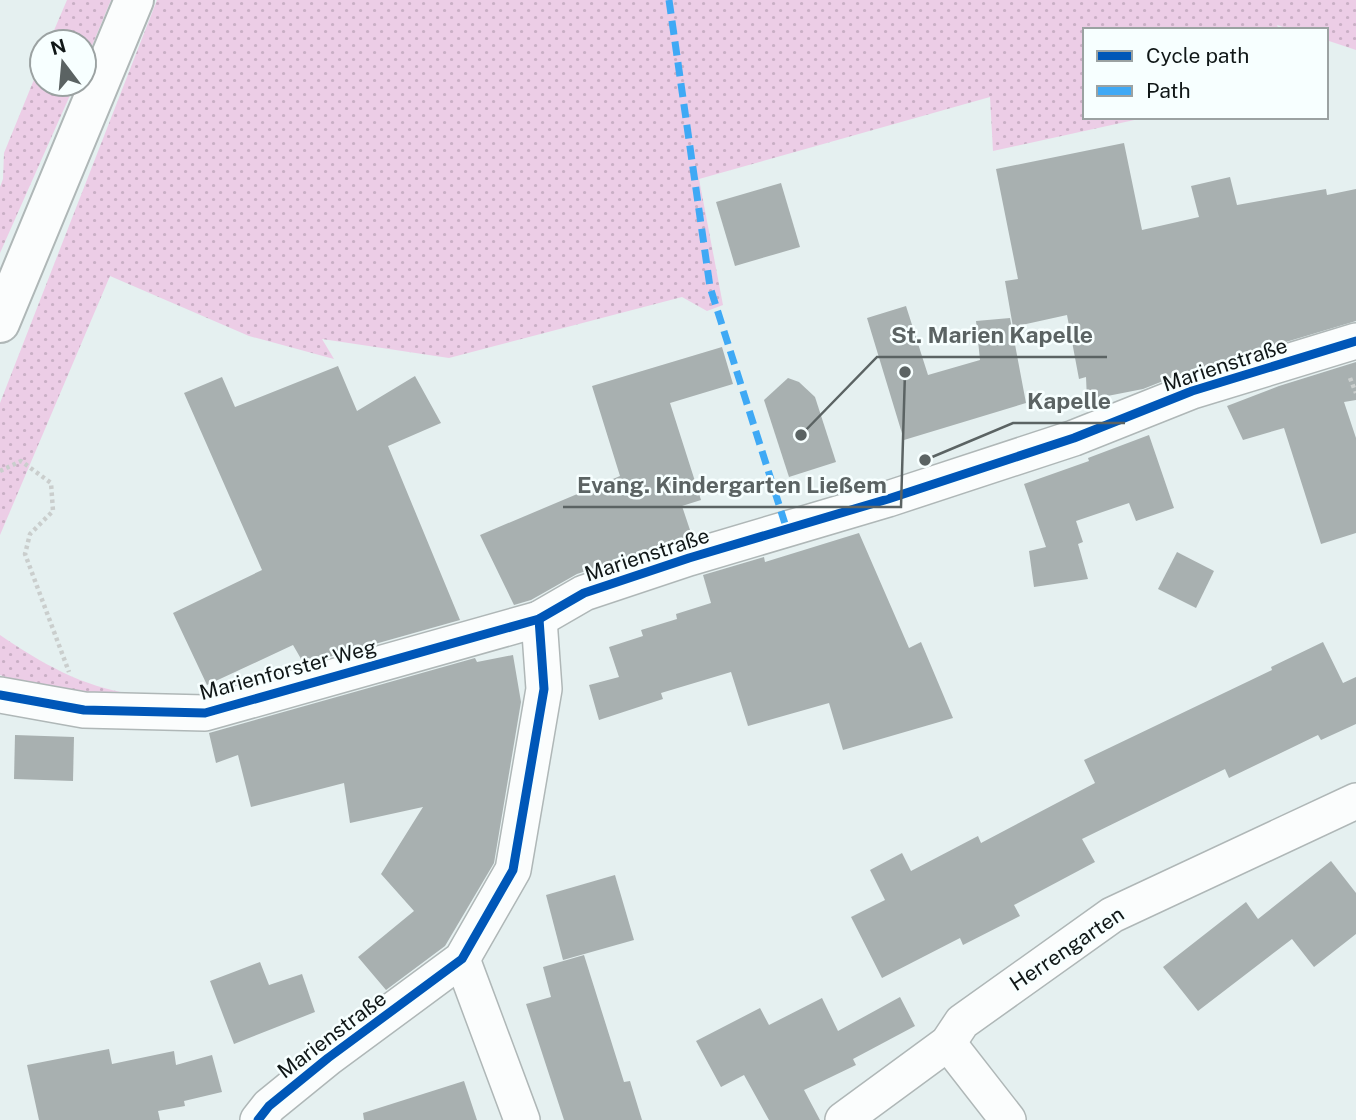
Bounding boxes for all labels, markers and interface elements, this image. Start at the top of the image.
north arrow [28,28,98,98]
legend [1083,28,1328,119]
text: N [48,34,68,59]
text: Cycle path [1146,43,1249,68]
text: Path [1146,78,1191,103]
callout: St. Marien Kapelle [877,313,1107,357]
text: St. Marien Kapelle [891,321,1093,348]
street label: Marienstraße [1159,333,1290,396]
callout: Kapelle [1013,379,1125,423]
text: Kapelle [1027,387,1111,414]
callout: Evang. Kindergarten Ließem [563,463,901,507]
text: Evang. Kindergarten Ließem [577,471,887,498]
street label: Marienstraße [581,523,712,586]
street label: Marienforster Weg [197,634,379,705]
street label: Herrengarten [1005,901,1129,996]
street label: Marienstraße [272,986,391,1084]

